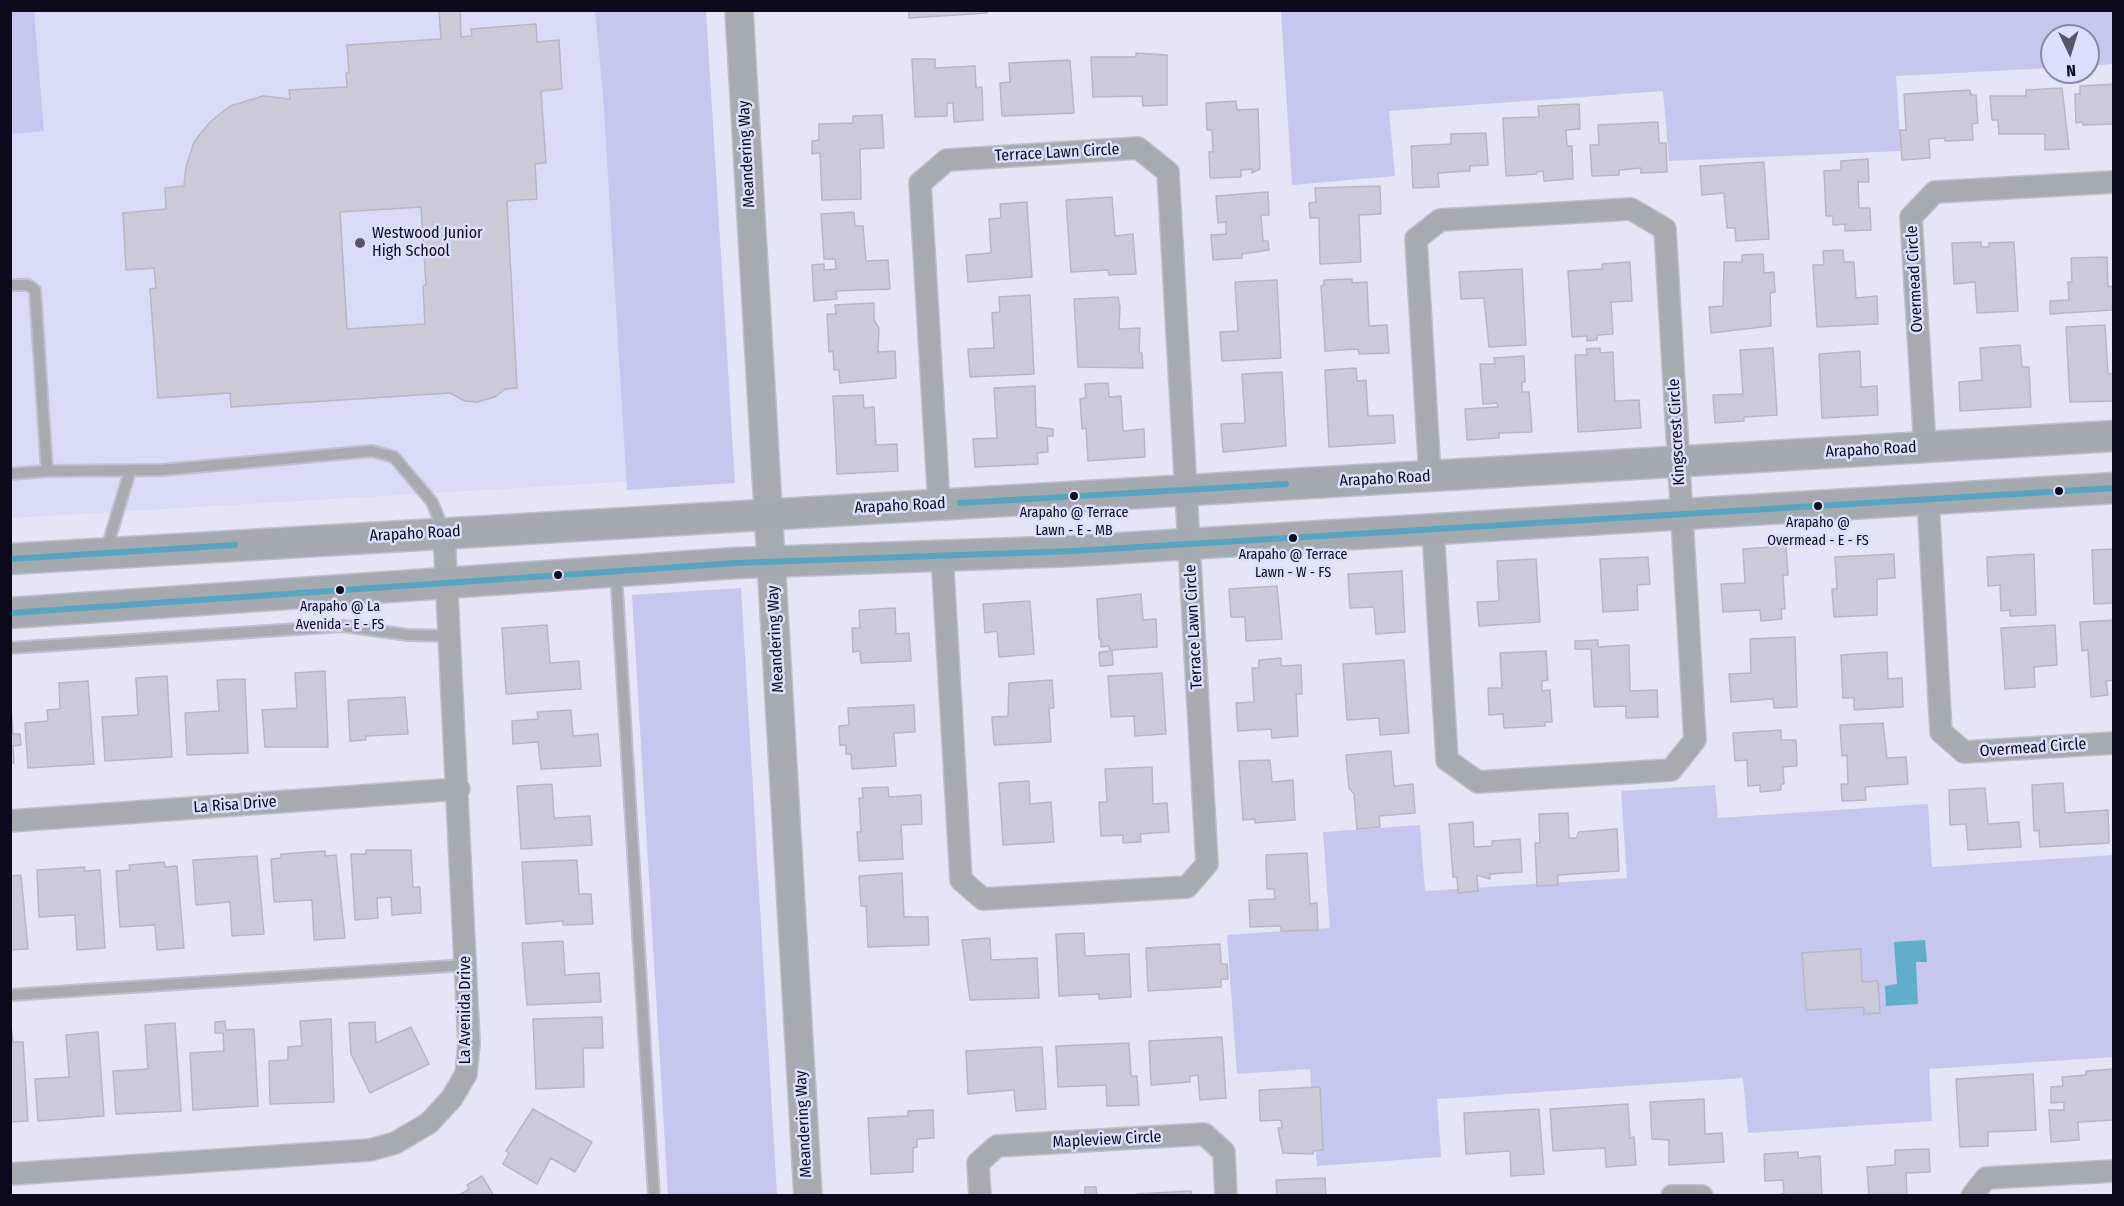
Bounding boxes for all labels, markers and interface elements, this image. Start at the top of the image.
north arrow [2040,24,2100,84]
text: N [2066,61,2077,80]
street label: Meandering Way [735,100,759,208]
street label: Terrace Lawn Circle [994,140,1120,166]
place label: Westwood Junior High School [372,224,483,262]
street label: Overmead Circle [1903,225,1927,333]
marker: Westwood Junior High School [353,236,367,250]
street label: Kingscrest Circle [1665,378,1689,486]
street label: Arapaho Road [1825,438,1917,462]
street label: Arapaho Road [1339,467,1431,491]
unlabelled marker [2053,485,2065,497]
marker: Arapaho @ Terrace Lawn - E - MB [1068,490,1080,502]
street label: Arapaho Road [854,494,946,518]
marker: Arapaho @ Overmead - E - FS [1812,500,1824,512]
place label: Arapaho @ Terrace Lawn - E - MB [1020,505,1128,538]
place label: Arapaho @ Overmead - E - FS [1767,515,1869,548]
street label: Arapaho Road [369,522,461,546]
marker: Arapaho @ Terrace Lawn - W - FS [1287,532,1299,544]
place label: Arapaho @ Terrace Lawn - W - FS [1239,547,1347,580]
street label: Terrace Lawn Circle [1181,564,1207,690]
unlabelled marker [552,569,564,581]
marker: Arapaho @ La Avenida - E - FS [334,584,346,596]
street label: Meandering Way [764,585,788,693]
place label: Arapaho @ La Avenida - E - FS [296,599,384,632]
street label: Overmead Circle [1979,735,2087,761]
street label: La Risa Drive [193,793,277,817]
street label: La Avenida Drive [456,956,476,1064]
street label: Meandering Way [792,1070,816,1178]
street label: Mapleview Circle [1052,1128,1162,1152]

